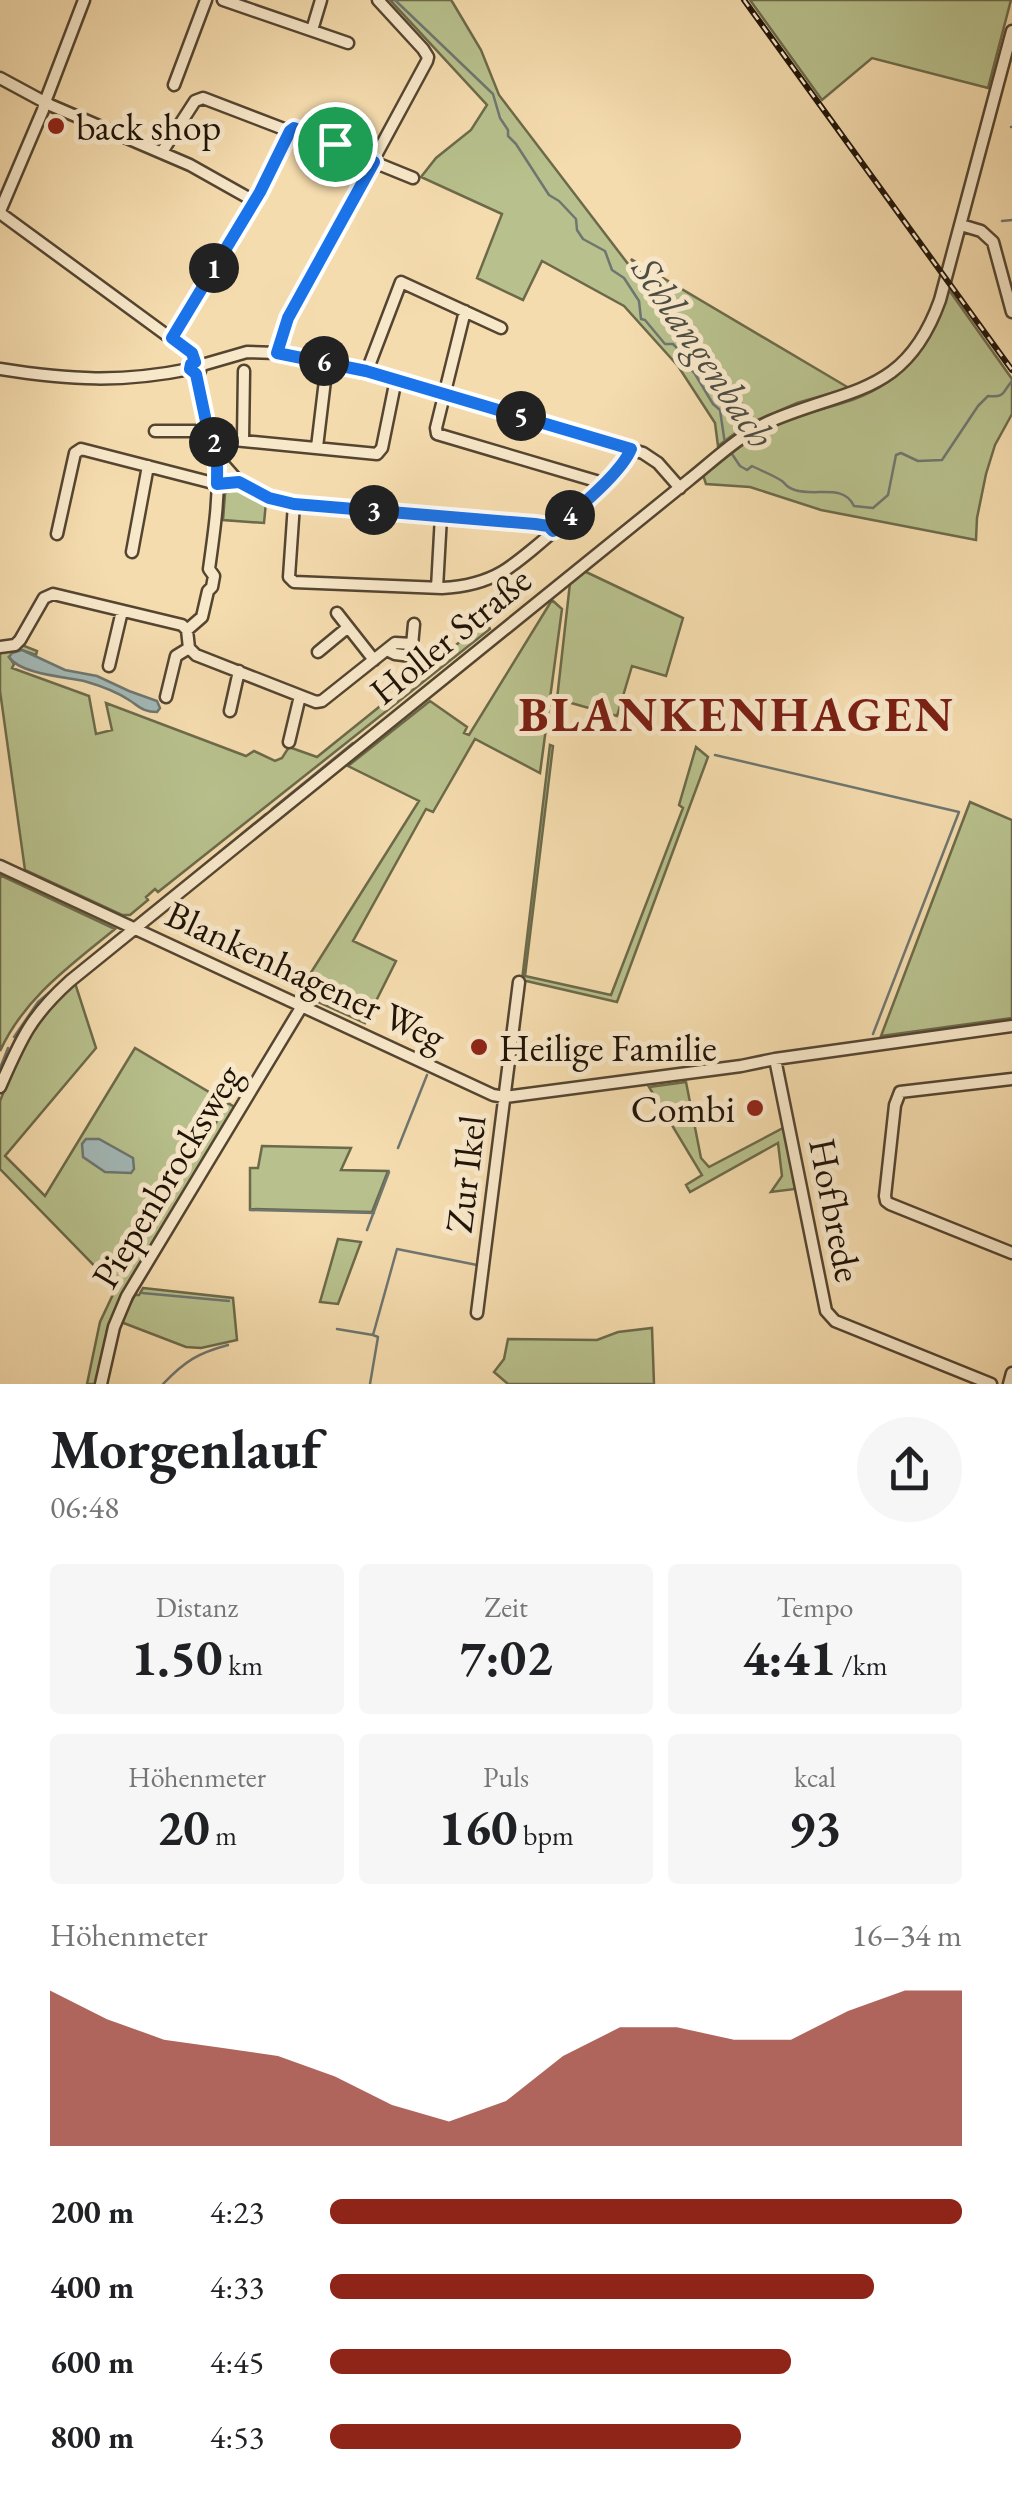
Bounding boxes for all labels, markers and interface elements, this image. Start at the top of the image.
place label: back shop [76,102,221,151]
pin [293,102,378,187]
marker: back shop [45,115,67,137]
icon: arrive [308,117,363,172]
pin: 1 [189,243,239,293]
water label: Schlangenbach [620,245,787,458]
text: 1 [207,250,221,286]
pin: 6 [299,336,349,386]
text: 6 [317,343,331,379]
pin: 5 [496,391,546,441]
text: 5 [514,398,528,434]
pin: 2 [189,417,239,467]
text: 2 [207,424,221,460]
pin: 3 [349,485,399,535]
pin: 4 [545,490,595,540]
text: 3 [367,492,381,528]
text: 4 [563,497,577,533]
street label: Holler Straße [359,555,541,715]
district label: BLANKENHAGEN [519,683,955,745]
street label: Blankenhagener Weg [158,889,454,1061]
place label: Heilige Familie [499,1023,717,1072]
marker: Heilige Familie [468,1036,490,1058]
street label: Piepenbrocksweg [80,1055,252,1297]
place label: Combi [631,1084,735,1133]
marker: Combi [744,1097,766,1119]
street label: Zur Ikel [433,1112,497,1236]
street label: Hofbrede [798,1134,874,1286]
text: Morgenlauf [50,1413,321,1484]
button: share [857,1417,962,1522]
text: 06:48 [50,1486,119,1528]
text: Distanz [156,1589,238,1625]
text: Zeit [484,1589,528,1625]
text: Tempo [777,1589,853,1625]
text: 1.50 [131,1625,223,1690]
text: 7:02 [459,1625,553,1690]
text: 4:41 [742,1625,836,1690]
text: km [223,1647,263,1683]
text: /km [836,1647,888,1683]
text: Höhenmeter [128,1759,266,1795]
text: Puls [483,1759,529,1795]
text: kcal [794,1759,836,1795]
text: 20 [157,1795,210,1860]
text: 160 [438,1795,518,1860]
text: 93 [789,1795,841,1860]
text: m [210,1817,237,1853]
text: bpm [518,1817,574,1853]
text: Höhenmeter [50,1914,208,1956]
text: 16–34 m [852,1914,962,1956]
text: 200 m [50,2191,134,2233]
text: 4:23 [210,2191,264,2233]
text: 400 m [50,2266,134,2308]
text: 4:33 [210,2266,264,2308]
text: 600 m [50,2341,134,2383]
text: 4:45 [210,2341,264,2383]
text: 800 m [50,2416,134,2458]
text: 4:53 [210,2416,264,2458]

